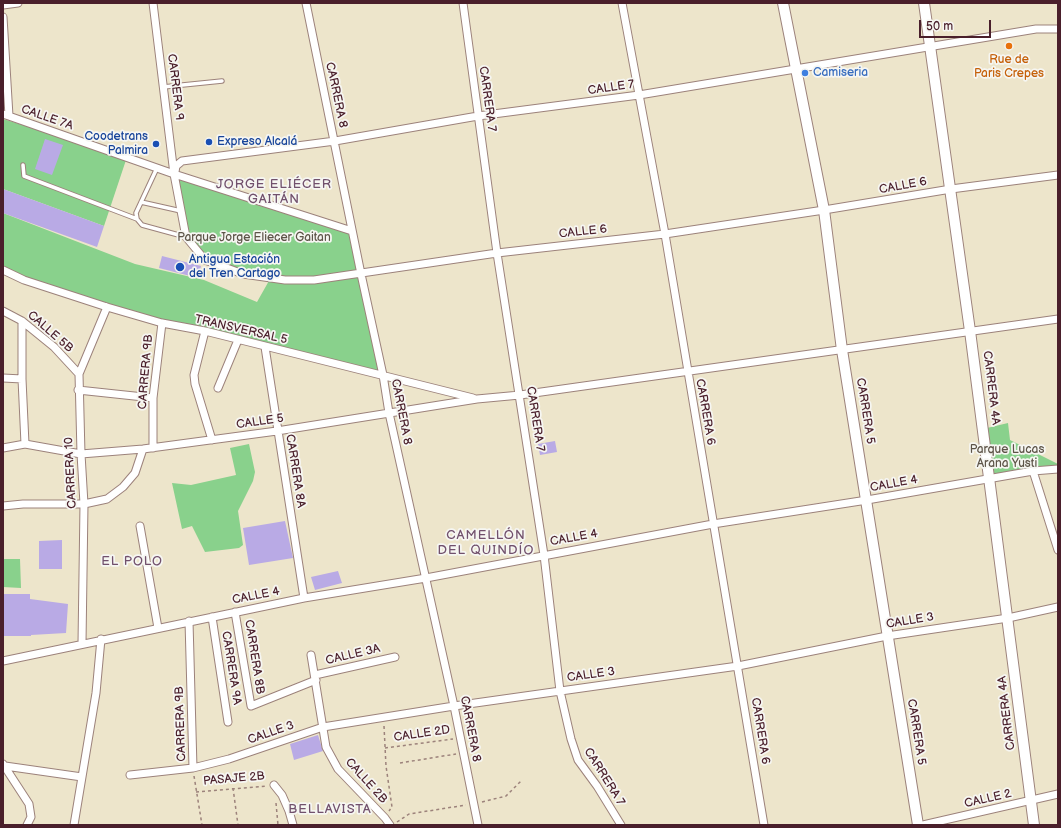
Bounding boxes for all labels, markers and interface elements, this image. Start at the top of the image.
scale bar [921,12,993,38]
text: 50 m [926,19,953,34]
marker: Rue de Paris Crepes [1004,41,1014,51]
street label: CARRERA 9 [164,53,186,121]
place label: Rue de Paris Crepes [974,53,1044,81]
street label: CARRERA 8 [322,61,350,129]
street label: CARRERA 7 [475,65,499,133]
place label: Camiseria [813,66,868,80]
marker: Camiseria [800,68,810,78]
street label: CALLE 7 [587,78,635,98]
street label: CALLE 7A [19,102,75,134]
place label: Coodetrans Palmira [85,130,148,158]
place label: Expreso Alcalá [217,135,297,149]
marker: Expreso Alcalá [204,137,214,147]
marker: Coodetrans Palmira [151,139,161,149]
street label: CALLE 6 [878,175,928,197]
district label: JORGE ELIÉCER GAITÁN [216,177,332,208]
street label: CALLE 6 [558,222,608,242]
park label: Parque Jorge Eliecer Gaitan [177,231,331,245]
place label: Antigua Estación del Tren Cartago [189,253,280,281]
marker: Antigua Estación del Tren Cartago [174,261,186,273]
street label: CALLE 5B [24,308,76,356]
street label: TRANSVERSAL 5 [193,312,289,348]
street label: CARRERA 9B [136,334,156,410]
street label: CARRERA 4A [979,350,1003,426]
street label: CARRERA 5 [853,377,877,445]
street label: CARRERA 8 [388,378,414,446]
street label: CARRERA 6 [692,378,718,446]
street label: CARRERA 7 [523,385,547,453]
street label: CALLE 5 [235,412,285,432]
street label: CARRERA 8A [282,433,308,509]
street label: CARRERA 10 [62,437,80,509]
park label: Parque Lucas Arana Yusti [970,443,1044,471]
street label: CALLE 4 [869,473,919,495]
street label: CALLE 4 [549,527,599,549]
district label: CAMELLÓN DEL QUINDÍO [438,528,534,559]
district label: EL POLO [101,554,163,570]
street label: CALLE 4 [231,584,281,608]
street label: CALLE 3 [885,610,935,632]
street label: CARRERA 8B [241,619,267,695]
street label: CARRERA 9A [218,630,244,706]
street label: CALLE 3A [324,642,382,668]
street label: CALLE 3 [566,665,616,685]
street label: CARRERA 4A [995,675,1019,751]
street label: CARRERA 9B [172,686,190,762]
street label: CARRERA 8 [457,695,483,763]
street label: CARRERA 6 [748,697,772,765]
street label: CARRERA 5 [904,698,928,766]
street label: CALLE 3 [246,718,296,748]
street label: CALLE 2D [393,723,451,745]
street label: CARRERA 7 [580,745,628,809]
street label: CALLE 2B [342,755,390,807]
street label: PASAJE 2B [203,769,265,789]
street label: CALLE 2 [963,787,1013,811]
district label: BELLAVISTA [288,802,372,818]

